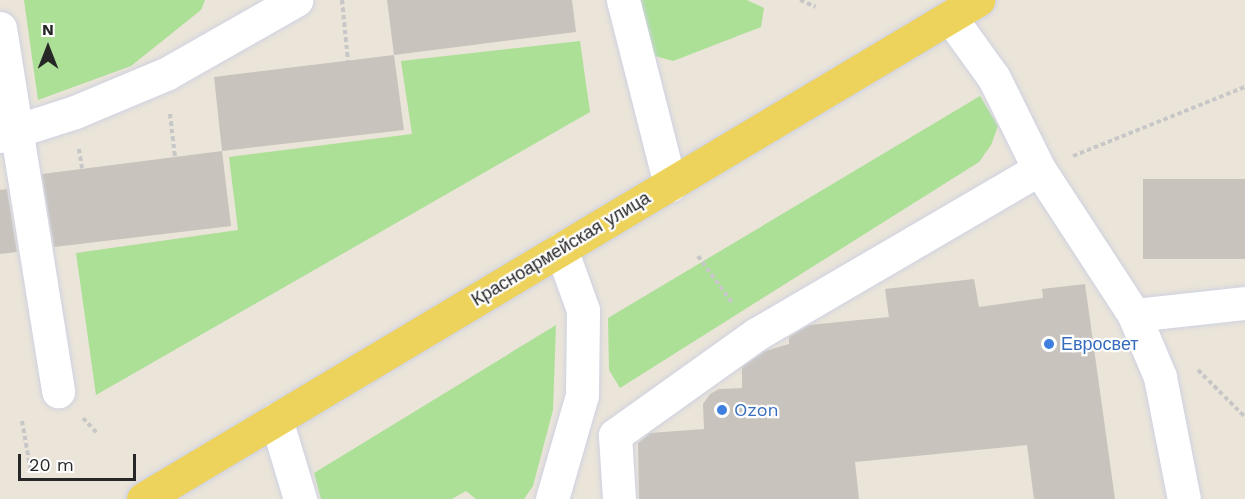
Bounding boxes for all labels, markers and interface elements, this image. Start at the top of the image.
north arrow [18,18,78,78]
text: N [42,20,54,39]
street label: Красноармейская улица [468,187,654,311]
place label: Евросвет [1061,333,1139,355]
marker: Евросвет [1042,337,1056,351]
place label: Ozon [734,399,779,421]
marker: Ozon [715,403,729,417]
scale bar [21,442,140,480]
text: 20 m [29,454,74,475]

